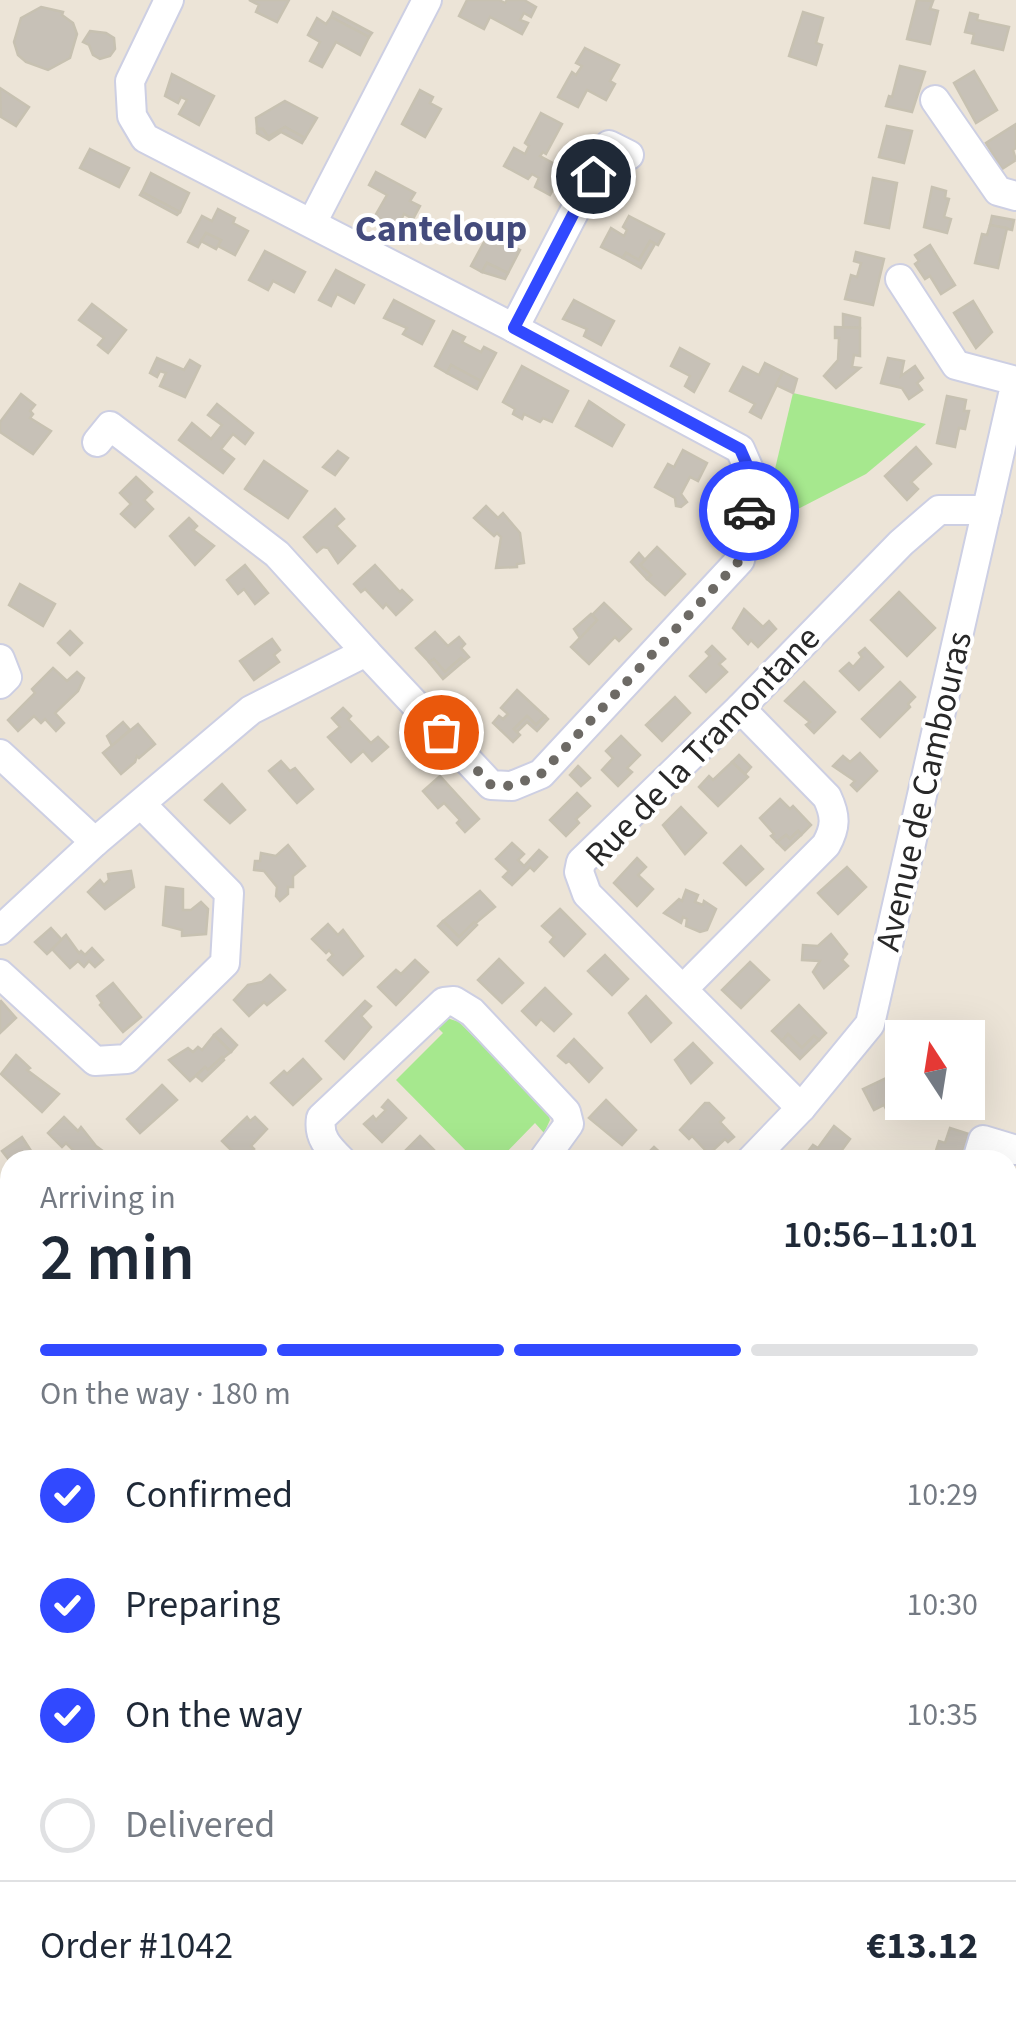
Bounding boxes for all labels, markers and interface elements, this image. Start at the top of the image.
pin [551,134,636,219]
icon: home [566,149,621,204]
district label: Canteloup [355,202,527,256]
courier [699,461,799,561]
icon: car [722,484,777,539]
street label: Rue de la Tramontane [574,615,832,879]
street label: Avenue de Cambouras [863,627,985,956]
pin [399,690,484,775]
icon: bag [414,705,469,760]
north arrow [885,1020,985,1120]
map controls [885,1020,985,1120]
text: Arriving in [40,1175,176,1221]
text: 10:56–11:01 [783,1208,978,1262]
text: 2 min [40,1212,195,1305]
text: On the way · 180 m [40,1371,291,1417]
icon: check [40,1468,95,1523]
text: Confirmed [125,1468,293,1522]
text: 10:29 [906,1472,978,1518]
icon: check [40,1578,95,1633]
text: Preparing [125,1578,280,1632]
text: 10:30 [906,1582,978,1628]
icon: check [40,1688,95,1743]
text: On the way [125,1688,302,1742]
text: 10:35 [906,1692,978,1738]
text: Delivered [125,1798,275,1852]
text: Order #1042 [40,1919,233,1973]
text: €13.12 [866,1919,978,1973]

